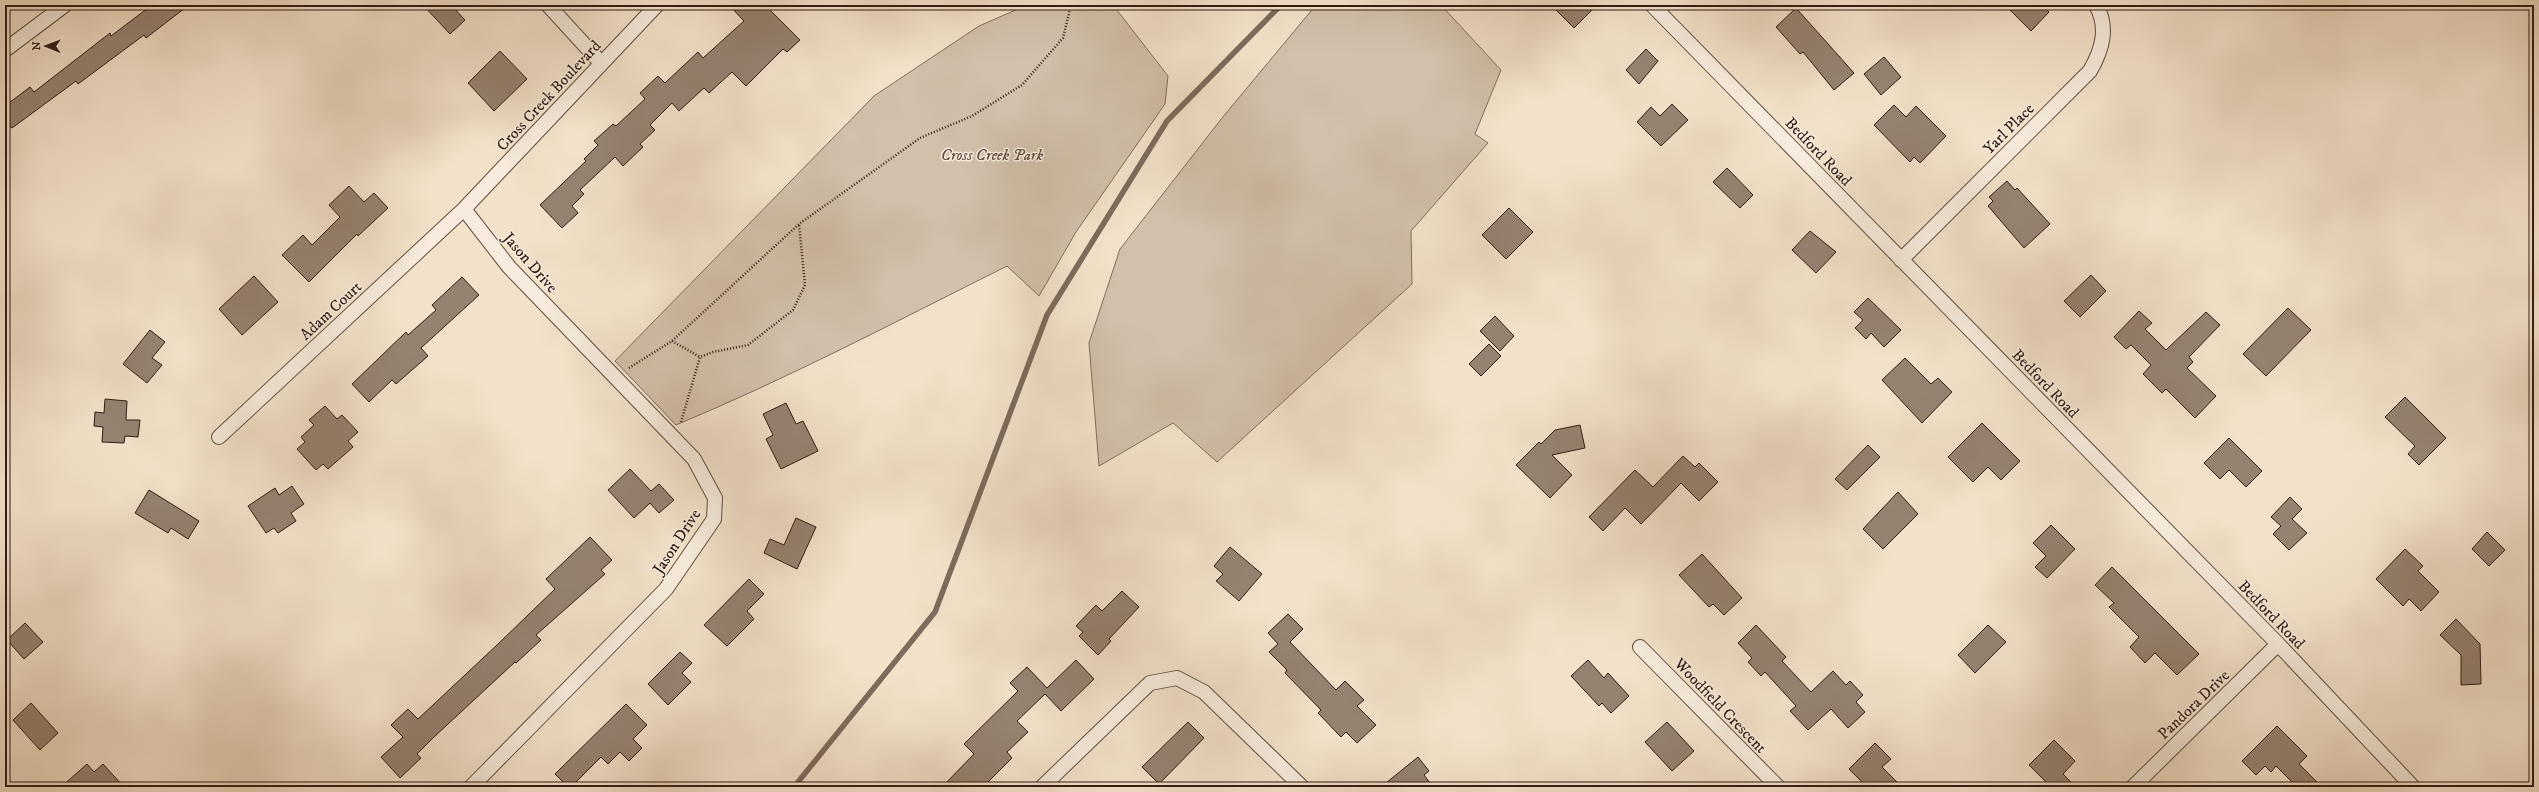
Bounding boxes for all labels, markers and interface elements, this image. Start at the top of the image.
north arrow [26,26,66,66]
street label: Cross Creek Boulevard [492,36,605,155]
text: N [30,41,44,50]
street label: Yarl Place [1979,99,2039,159]
street label: Bedford Road [1781,113,1856,190]
park label: Cross Creek Park [941,145,1044,165]
street label: Jason Drive [497,227,562,297]
street label: Adam Court [295,277,366,345]
street label: Bedford Road [2008,345,2083,422]
street label: Jason Drive [647,505,705,579]
street label: Bedford Road [2234,576,2309,653]
street label: Woodfield Crescent [1669,653,1771,757]
street label: Pandora Drive [2154,665,2234,744]

